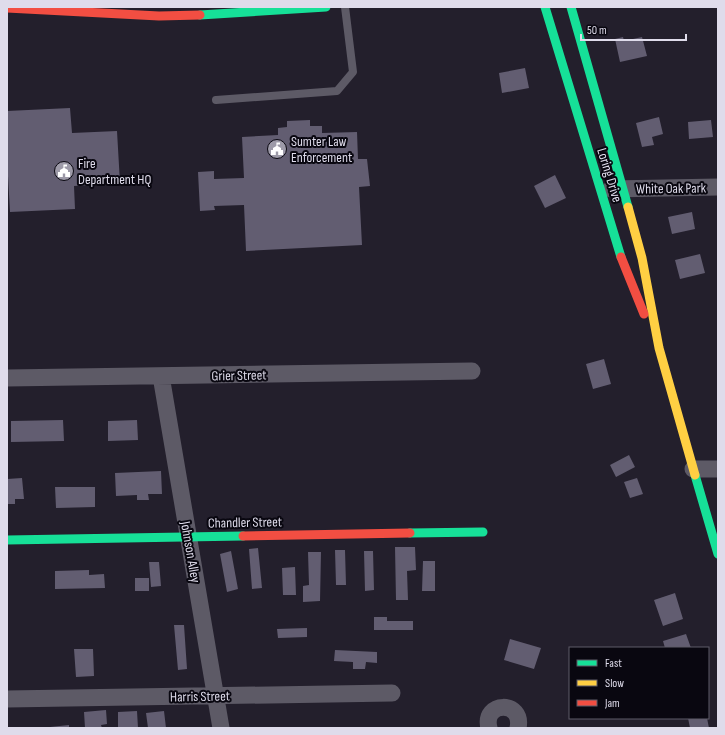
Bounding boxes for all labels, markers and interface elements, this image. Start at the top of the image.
scale bar [581,16,686,42]
text: 50 m [587,23,607,38]
place label: Sumter Law Enforcement [291,133,352,166]
public building icon: Sumter Law Enforcement [266,138,288,160]
street label: Loring Drive [593,146,626,204]
place label: Fire Department HQ [78,155,151,188]
public building icon: Fire Department HQ [53,160,75,182]
street label: White Oak Park [636,179,707,198]
street label: Grier Street [211,367,267,384]
street label: Chandler Street [208,513,282,532]
street label: Johnson Alley [177,519,204,585]
legend [569,647,709,719]
text: Fast [605,656,622,671]
text: Slow [605,676,624,691]
street label: Harris Street [170,687,230,706]
text: Jam [604,696,620,711]

